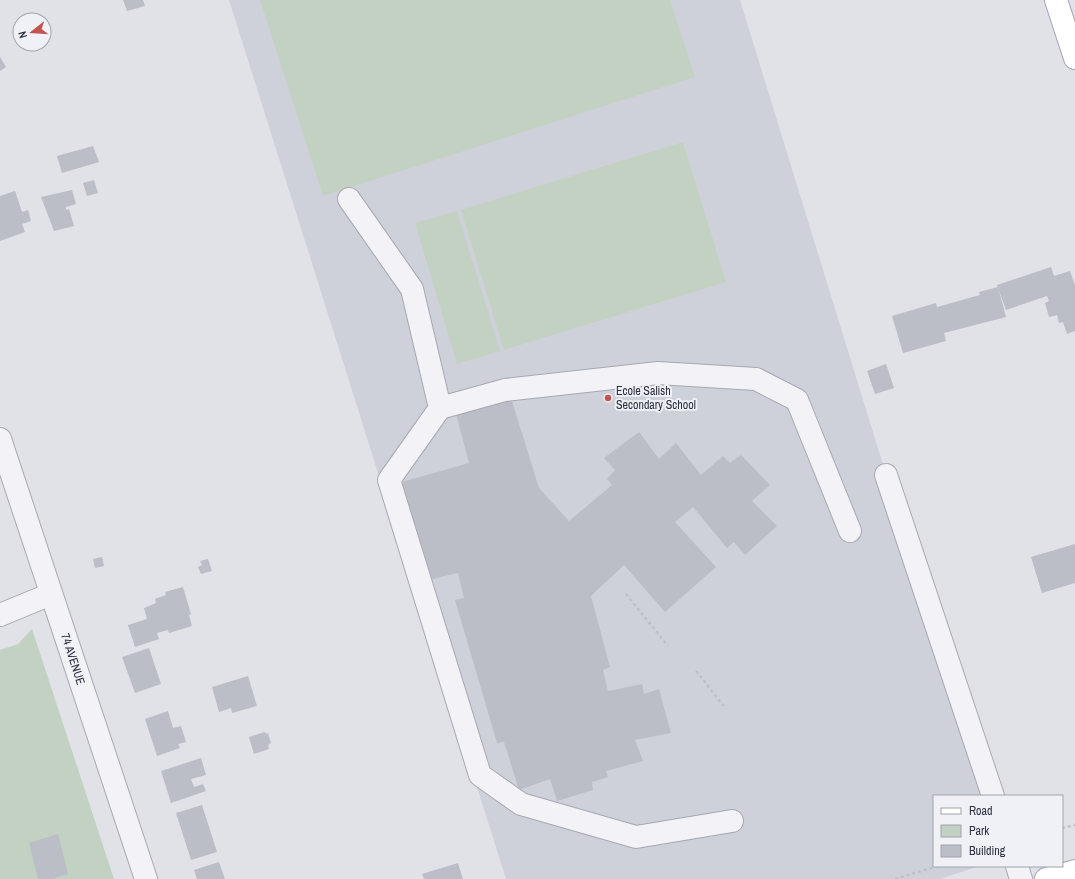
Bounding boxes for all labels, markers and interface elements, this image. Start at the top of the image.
north arrow [12,12,52,52]
text: N [15,30,30,40]
place label: Ecole Salish Secondary School [616,383,696,413]
marker: Ecole Salish Secondary School [603,393,613,403]
street label: 74 AVENUE [57,631,89,687]
legend [933,795,1063,867]
text: Road [969,803,993,819]
text: Park [969,823,989,839]
text: Building [969,843,1006,859]

